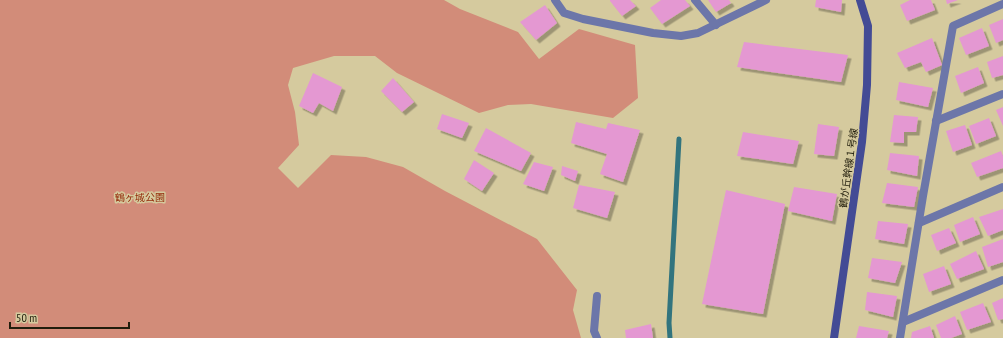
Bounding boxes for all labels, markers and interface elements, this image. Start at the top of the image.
street label: 鶴が丘幹線１号線 [836,128,860,209]
park label: 鶴ヶ城公園 [115,191,165,204]
scale bar [10,304,129,330]
text: 50 m [16,310,37,325]

